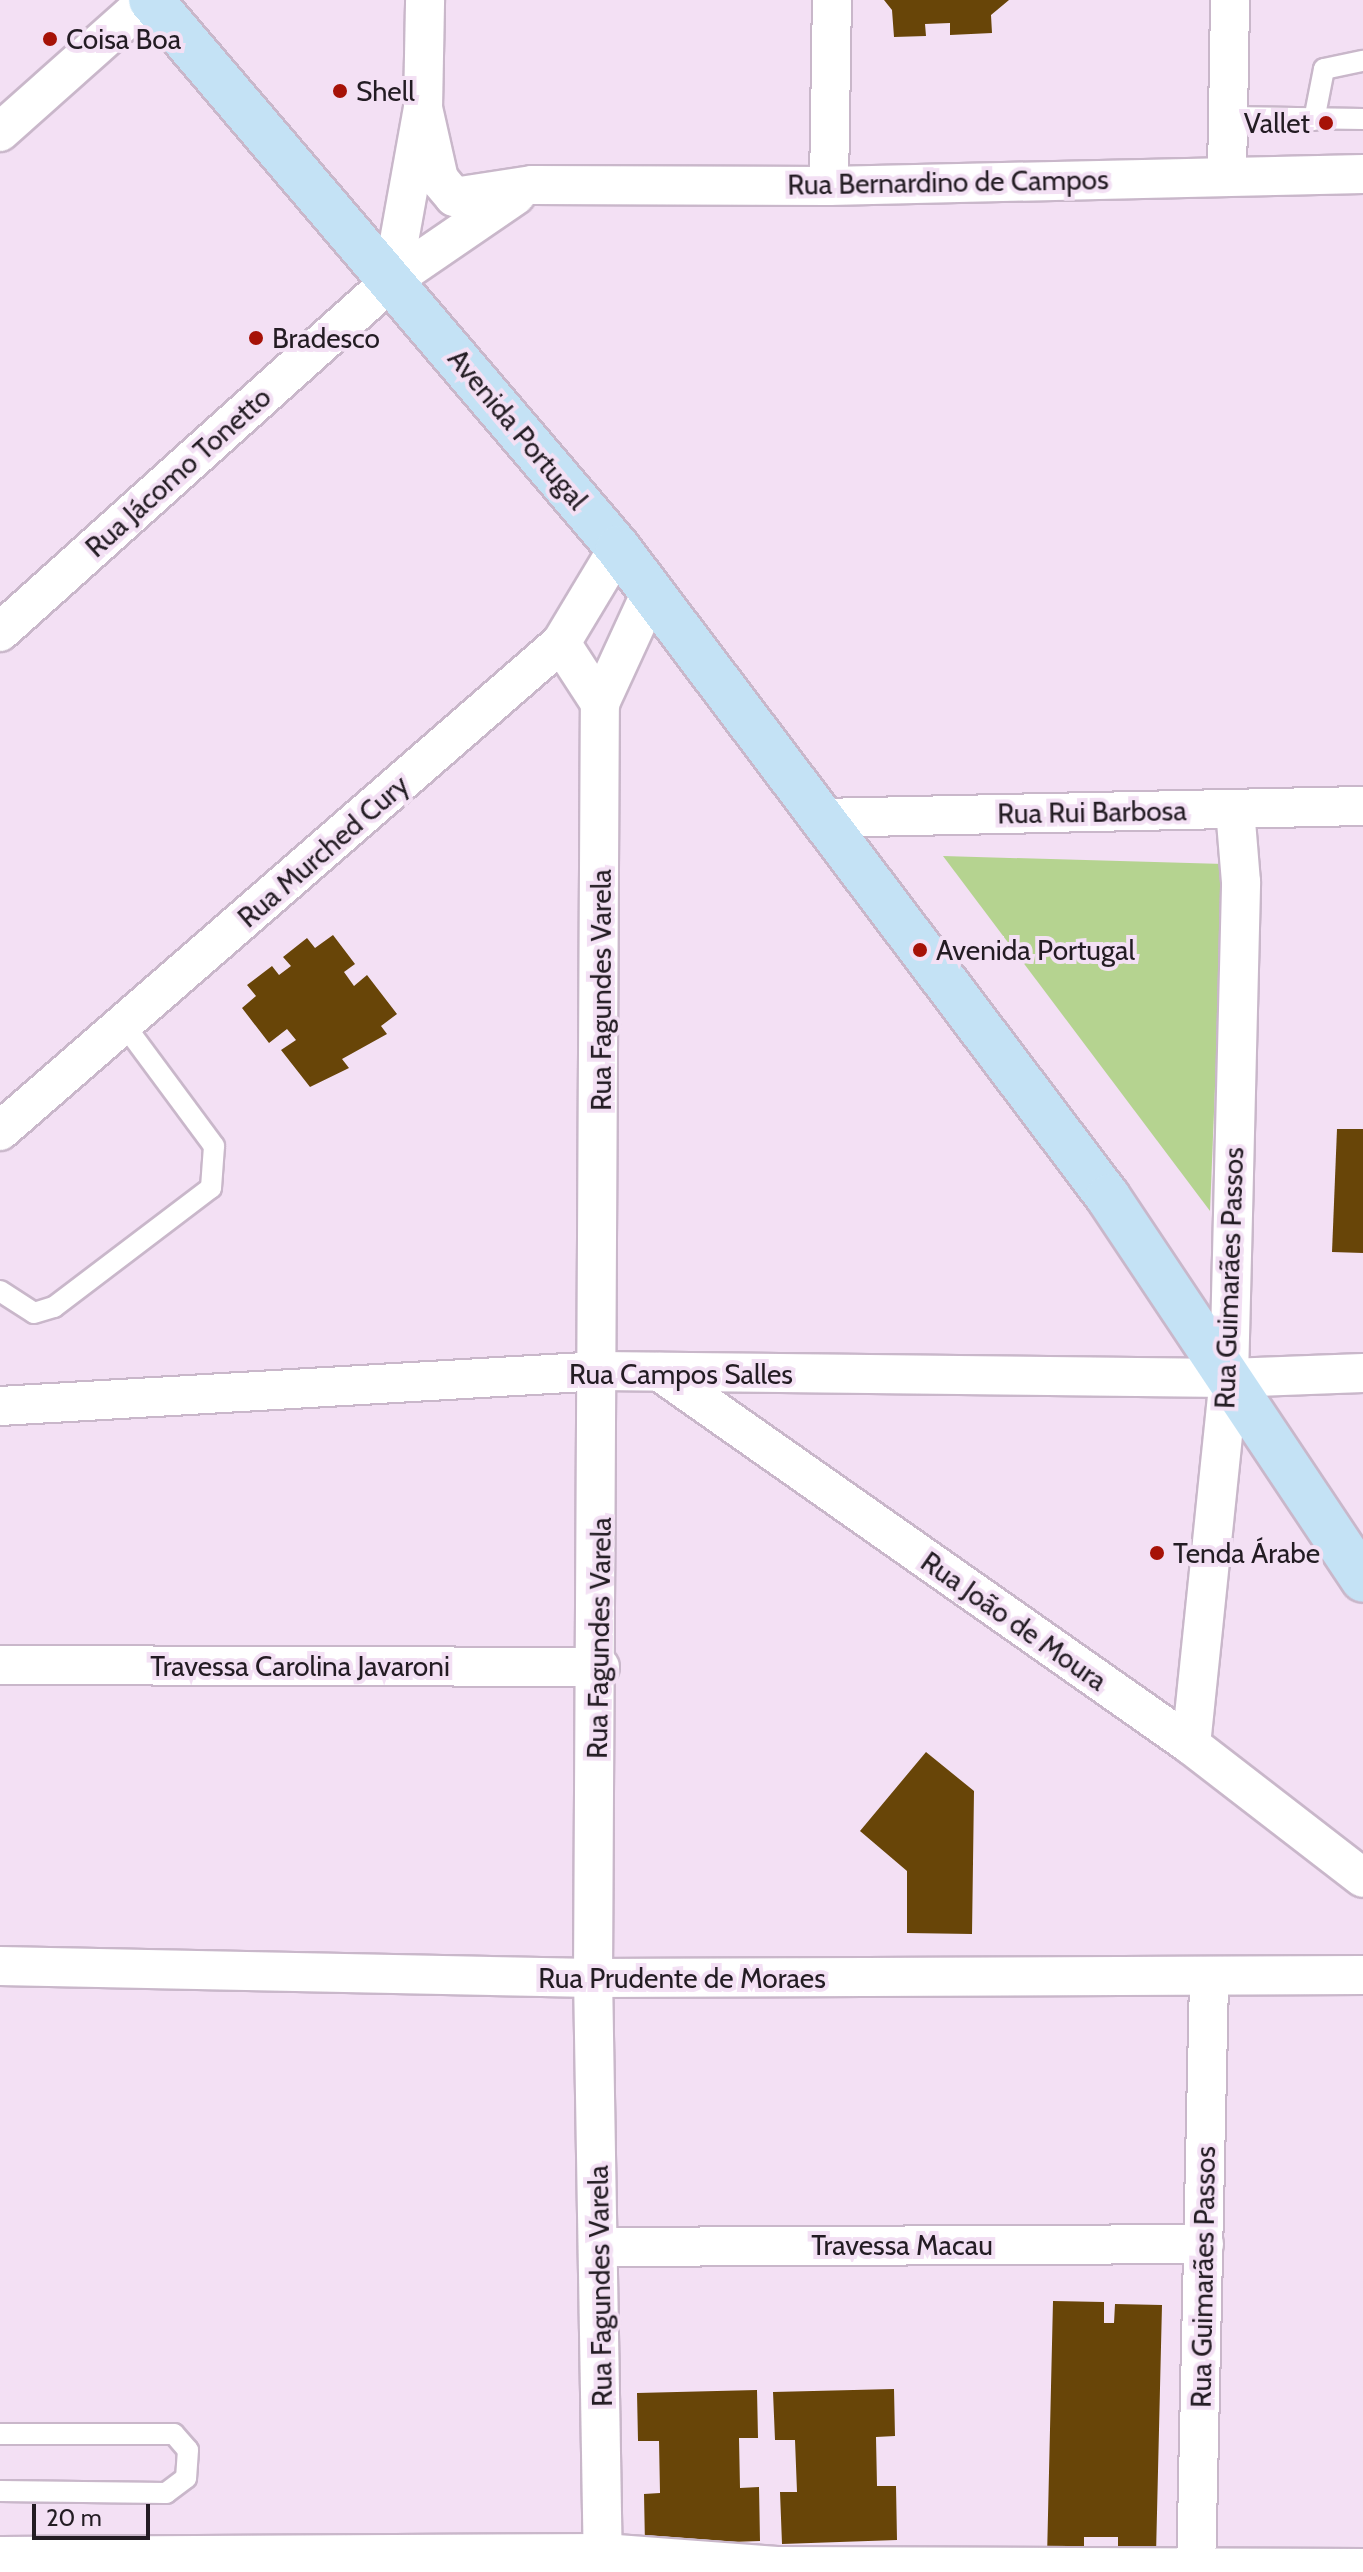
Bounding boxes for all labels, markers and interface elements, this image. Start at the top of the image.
place label: Coisa Boa [66,22,181,56]
marker: Coisa Boa [41,30,59,48]
place label: Shell [356,74,415,108]
marker: Shell [331,82,349,100]
place label: Vallet [1244,106,1310,140]
marker: Vallet [1317,114,1335,132]
street label: Rua Bernardino de Campos [787,162,1109,202]
place label: Bradesco [272,321,380,355]
marker: Bradesco [247,329,265,347]
street label: Avenida Portugal [441,342,595,516]
street label: Rua Jácomo Tonetto [78,380,278,564]
street label: Rua Murched Cury [231,768,415,934]
street label: Rua Rui Barbosa [997,794,1187,830]
street label: Rua Fagundes Varela [584,869,618,1111]
place label: Avenida Portugal [936,933,1135,967]
marker: Avenida Portugal [911,941,929,959]
street label: Rua Guimarães Passos [1208,1147,1250,1409]
street label: Rua Campos Salles [569,1357,793,1391]
street label: Rua Fagundes Varela [580,1517,618,1759]
place label: Tenda Árabe [1173,1536,1320,1570]
street label: Rua João de Moura [915,1544,1113,1698]
marker: Tenda Árabe [1148,1544,1166,1562]
street label: Travessa Carolina Javaroni [150,1649,450,1683]
street label: Rua Prudente de Moraes [538,1961,826,1995]
street label: Rua Guimarães Passos [1184,2146,1222,2408]
street label: Rua Fagundes Varela [581,2165,619,2407]
street label: Travessa Macau [811,2228,993,2262]
scale bar [36,2488,154,2538]
text: 20 m [46,2503,102,2532]

